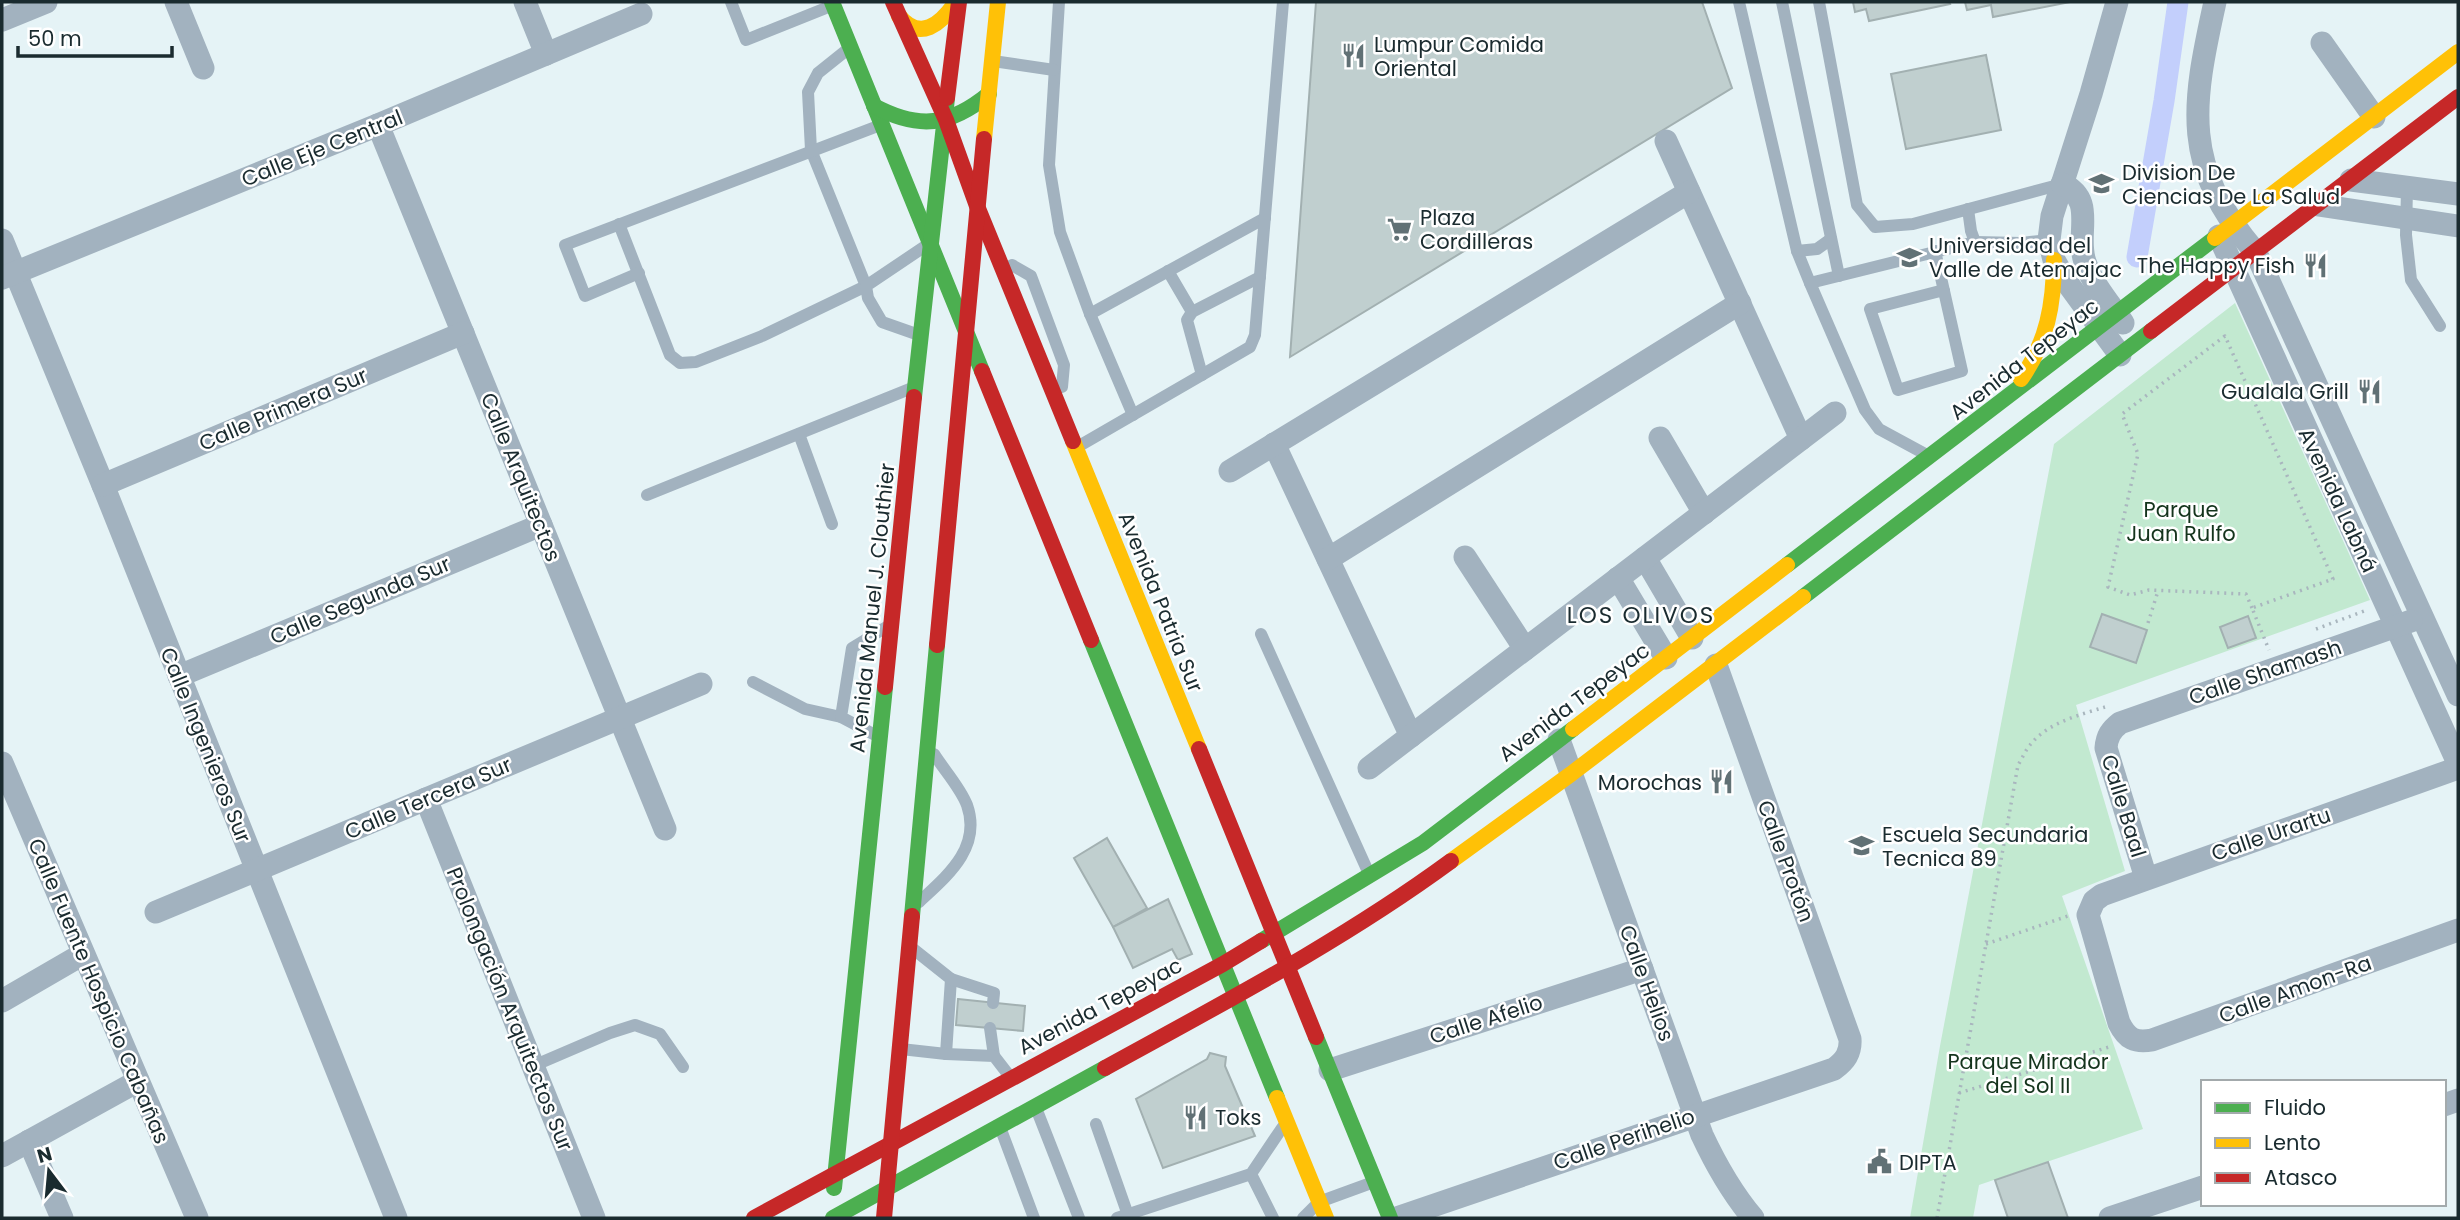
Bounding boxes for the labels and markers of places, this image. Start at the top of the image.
place label: Lumpur Comida Oriental [1374,30,1544,83]
restaurant icon: Lumpur Comida Oriental [1340,42,1368,70]
place label: Division De Ciencias De La Salud [2122,158,2340,211]
school or university icon: Division De Ciencias De La Salud [2088,170,2116,198]
place label: Plaza Cordilleras [1420,203,1533,256]
supermarket icon: Plaza Cordilleras [1386,215,1414,243]
place label: Universidad del Valle de Atemajac [1929,231,2122,284]
school or university icon: Universidad del Valle de Atemajac [1895,243,1923,271]
place label: The Happy Fish [2137,251,2295,280]
restaurant icon: The Happy Fish [2301,251,2329,279]
place label: Gualala Grill [2221,377,2349,406]
restaurant icon: Gualala Grill [2355,377,2383,405]
place label: Morochas [1598,768,1702,797]
restaurant icon: Morochas [1708,768,1736,796]
place label: Escuela Secundaria Tecnica 89 [1882,820,2088,873]
school or university icon: Escuela Secundaria Tecnica 89 [1848,832,1876,860]
restaurant icon: Toks [1181,1103,1209,1131]
place label: Toks [1215,1103,1262,1132]
public building icon: DIPTA [1865,1148,1893,1176]
place label: DIPTA [1899,1148,1957,1177]

